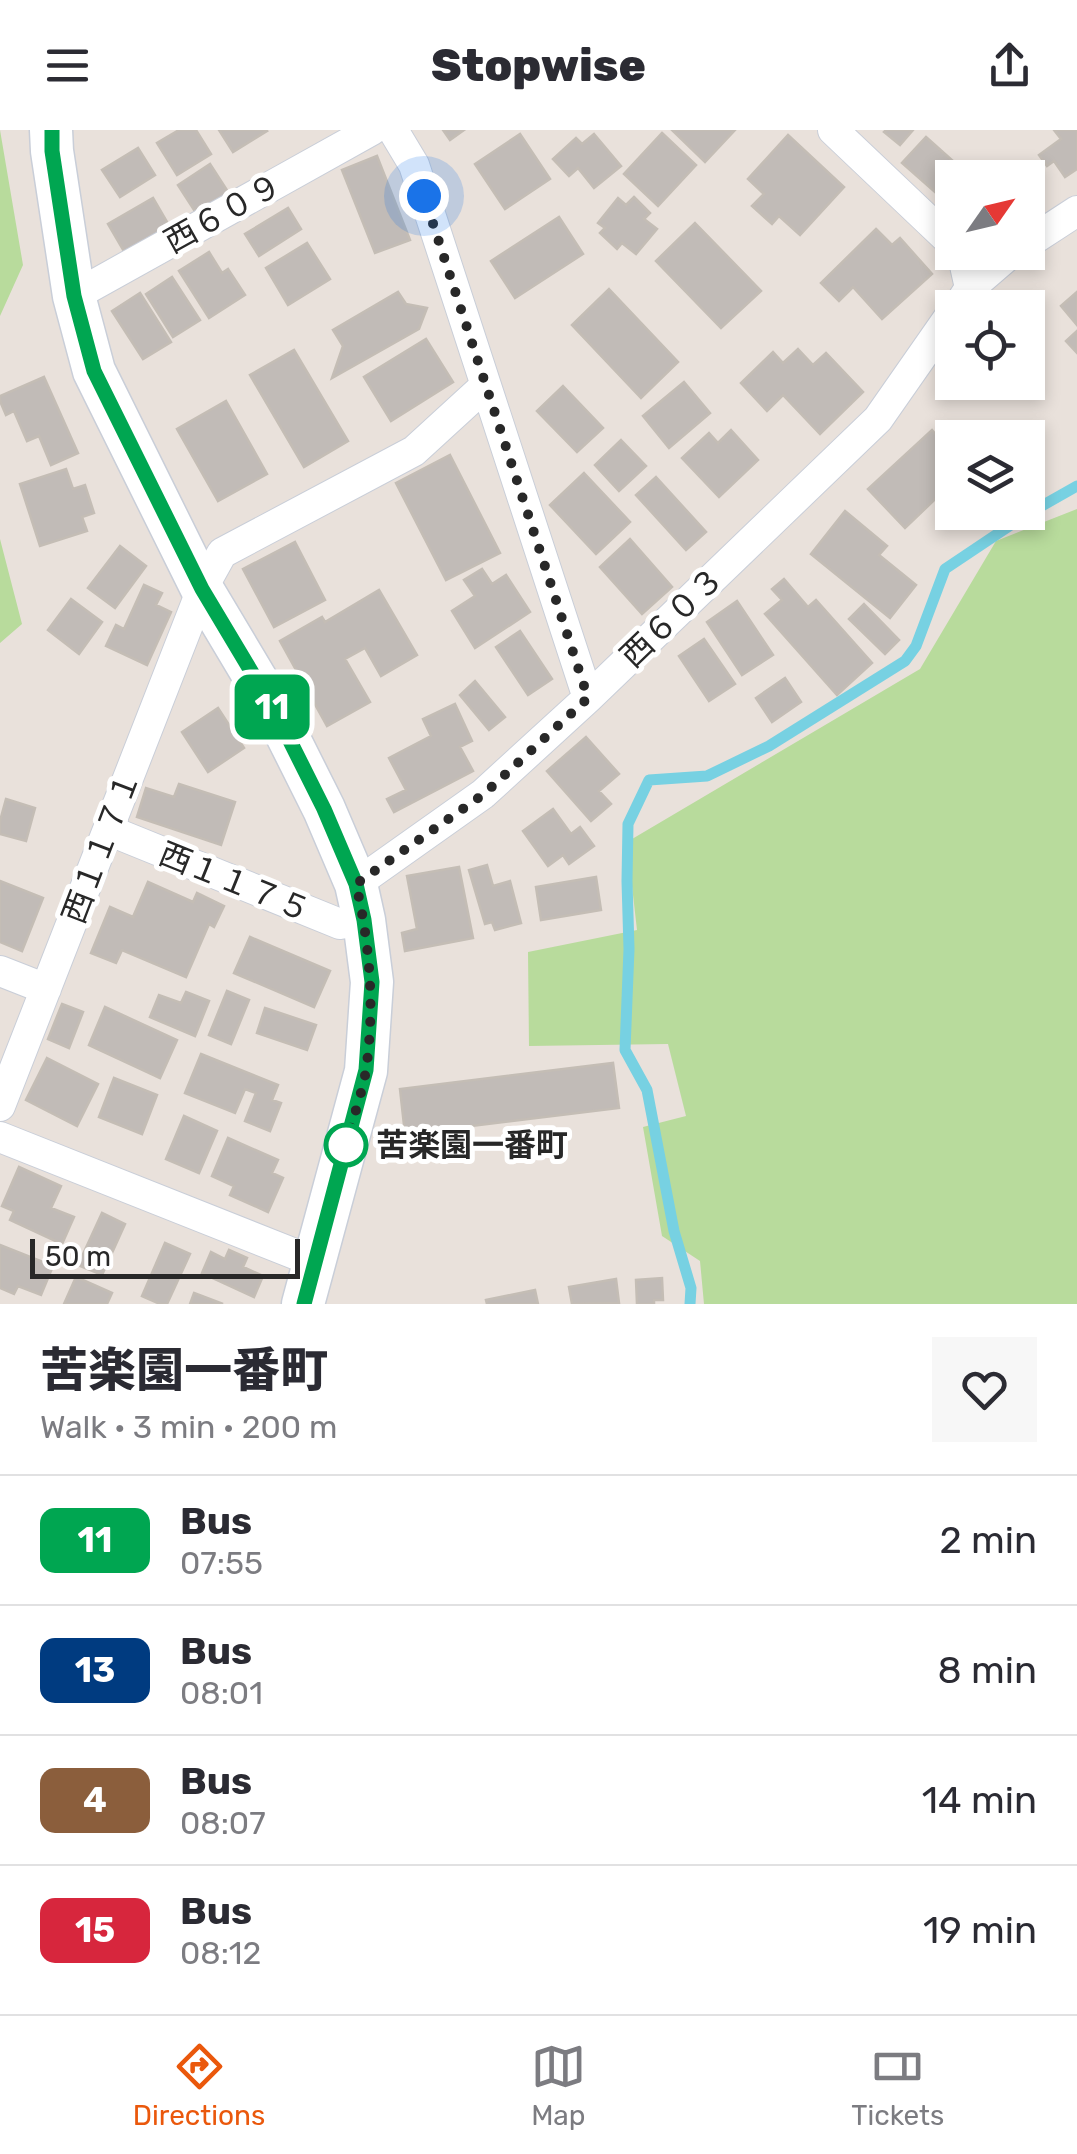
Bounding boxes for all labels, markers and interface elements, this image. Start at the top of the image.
icon: menu [40,38,95,93]
icon: share [982,38,1037,93]
text: Stopwise [431,39,646,92]
north arrow [935,160,1045,270]
map controls [935,160,1045,530]
street label: 西６０９ [158,165,288,261]
your location [399,171,449,221]
button: locate [935,290,1045,400]
button: layers [935,420,1045,530]
street label: 西６０３ [613,559,731,675]
line badge: 11 [227,674,317,740]
text: 11 [255,686,289,728]
street label: 西１１７１ [55,765,147,929]
street label: 西１１７５ [154,834,316,930]
marker: 苦楽園一番町 [325,1124,367,1166]
place label: 苦楽園一番町 [376,1126,568,1164]
scale bar [30,1234,300,1278]
text: 50 m [45,1240,111,1273]
button: heart [932,1337,1037,1442]
text: 苦楽園一番町 [40,1342,328,1399]
text: Walk · 3 min · 200 m [40,1408,337,1446]
text: Bus [180,1498,252,1544]
text: 2 min [939,1517,1037,1563]
text: 11 [78,1519,112,1561]
text: 07:55 [180,1544,263,1582]
text: Bus [180,1628,252,1674]
text: 8 min [938,1647,1037,1693]
text: 13 [75,1649,115,1691]
text: 08:01 [180,1674,263,1712]
text: Bus [180,1758,252,1804]
text: 14 min [922,1777,1037,1823]
text: 4 [83,1779,107,1821]
text: 08:07 [180,1804,266,1842]
text: Bus [180,1888,252,1934]
text: 19 min [923,1907,1037,1953]
text: 15 [75,1909,115,1951]
text: 08:12 [180,1934,261,1972]
tab: Directions [133,2039,265,2132]
tab: Map [531,2039,586,2132]
tab: Tickets [851,2039,944,2132]

